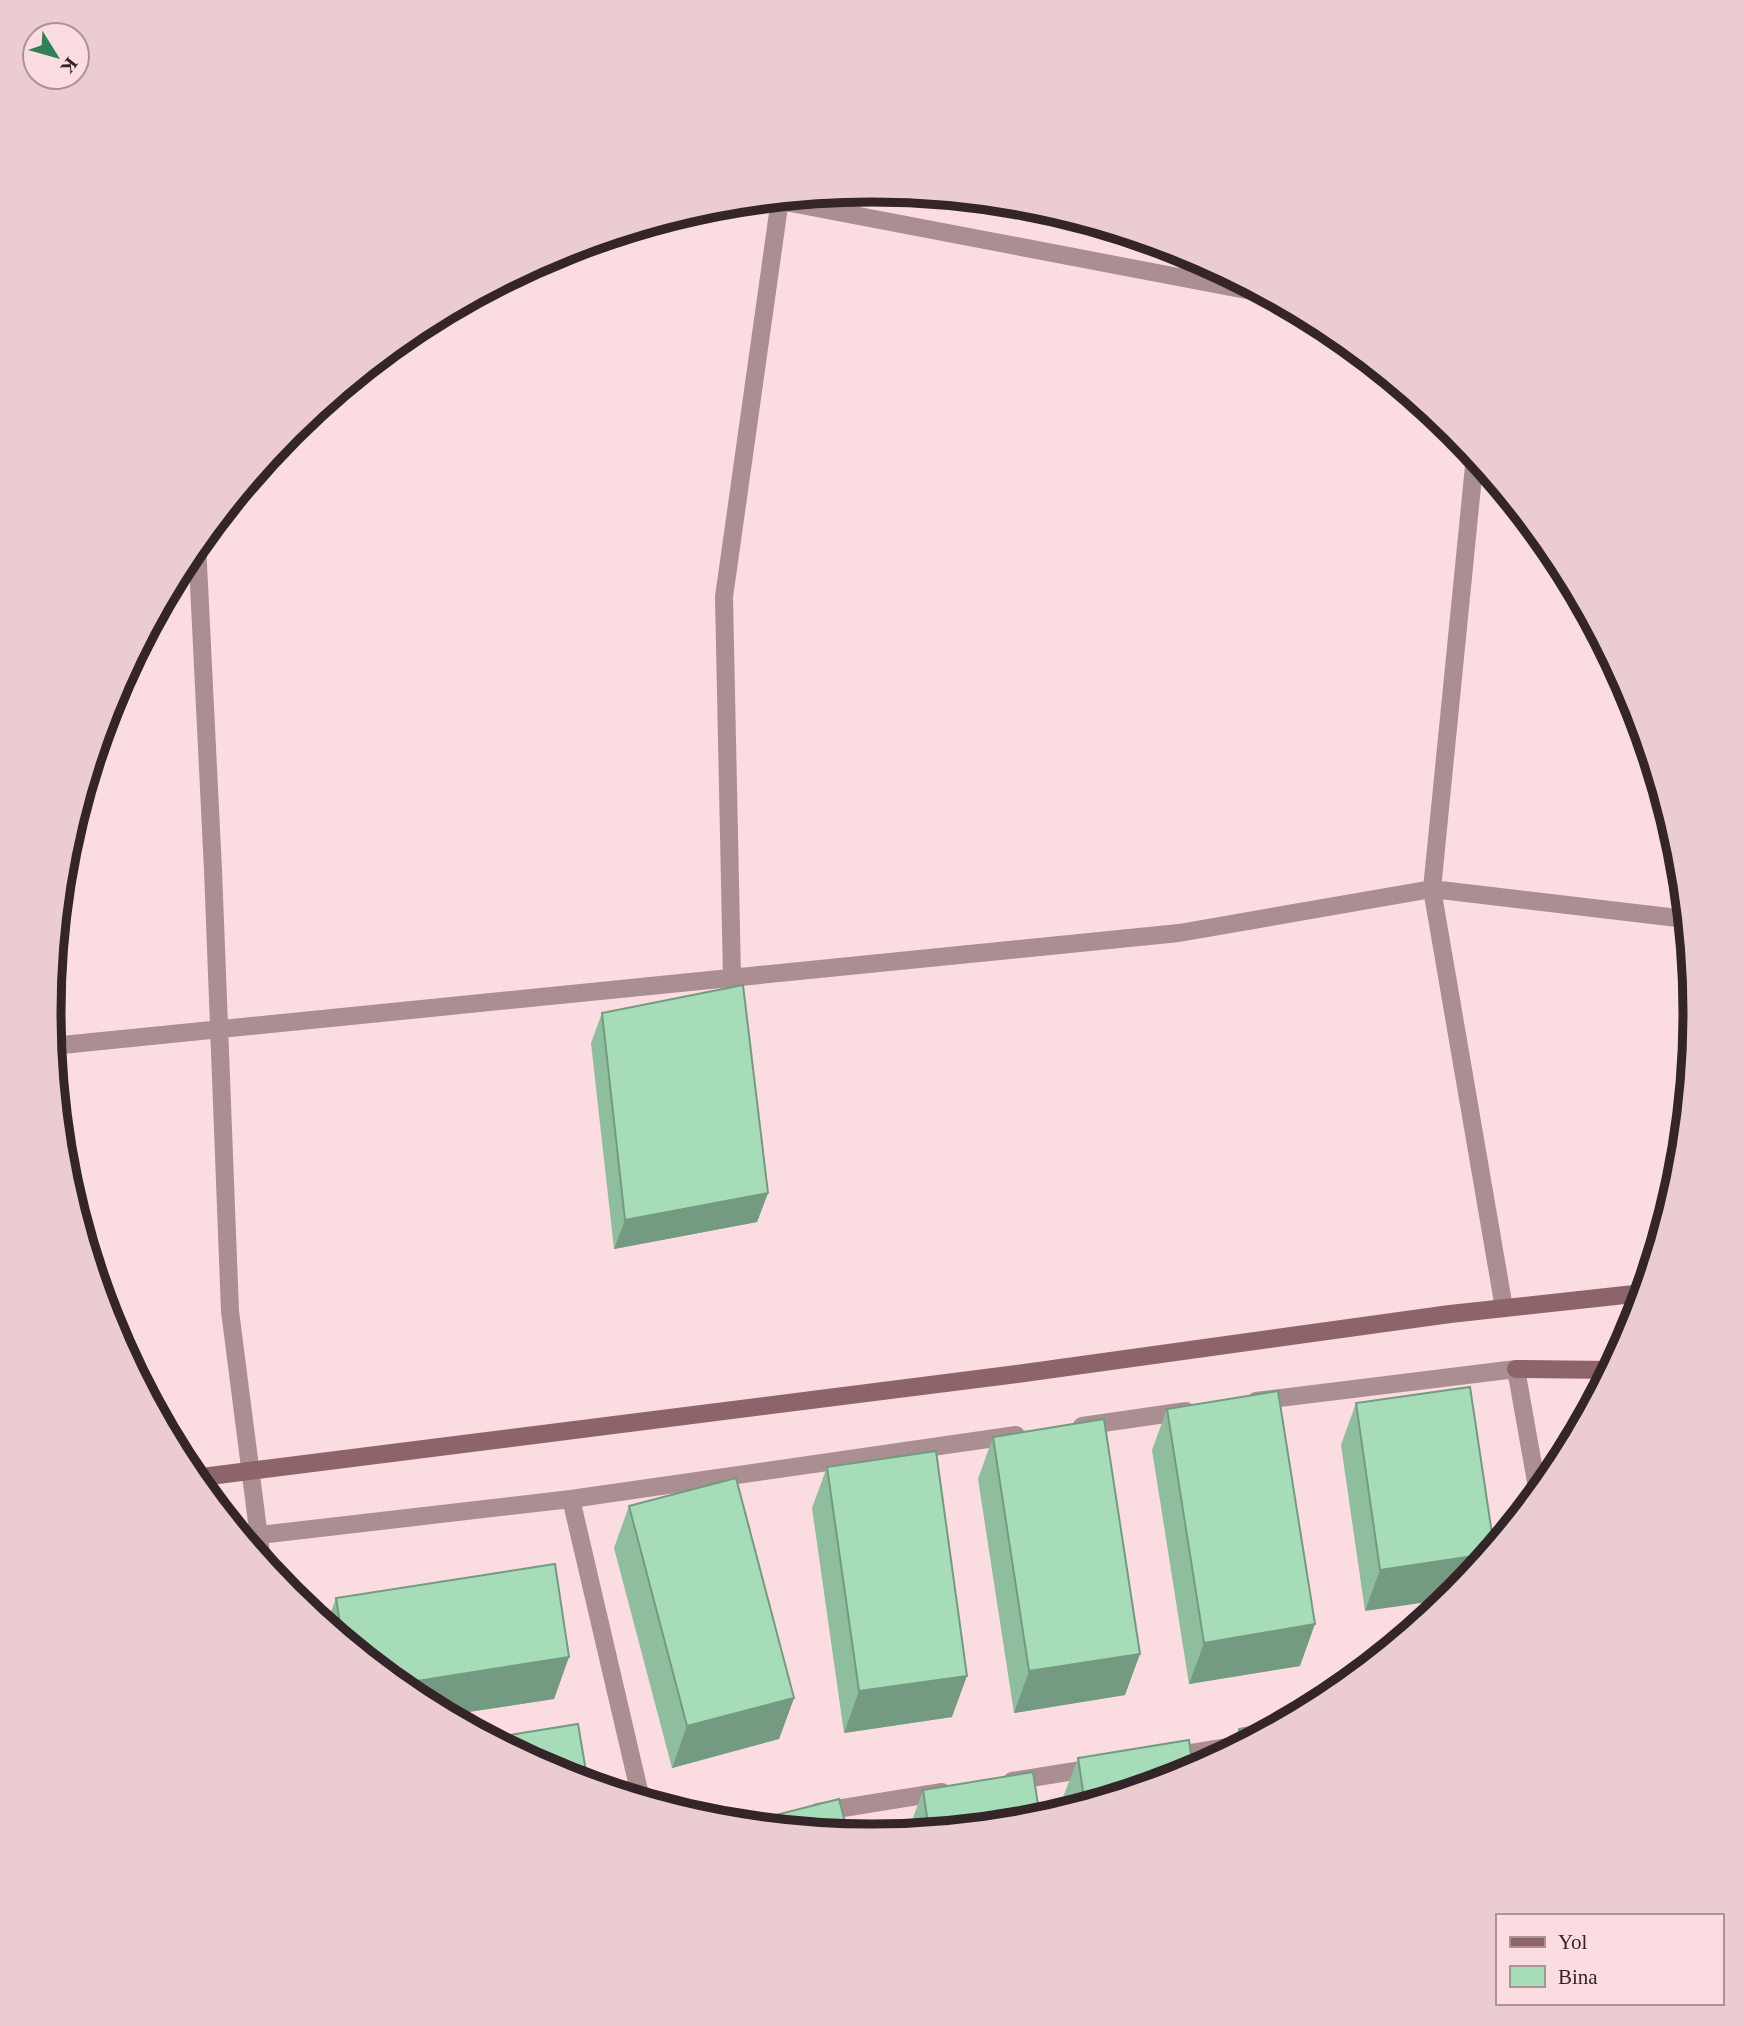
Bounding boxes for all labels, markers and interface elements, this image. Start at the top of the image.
north arrow [21,21,91,91]
text: K [56,54,82,78]
legend [1496,1914,1723,2005]
text: Yol [1558,1930,1588,1954]
text: Bina [1558,1965,1598,1989]

